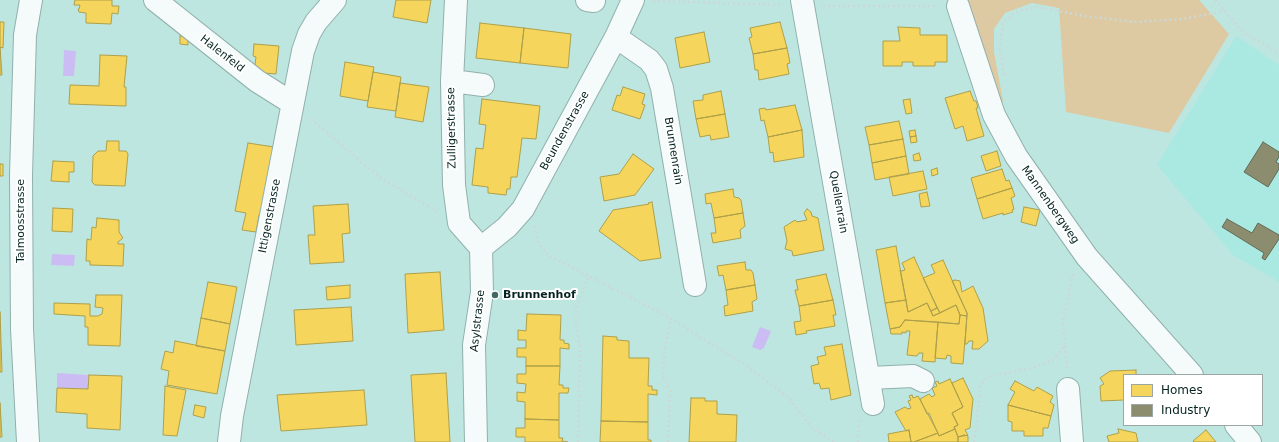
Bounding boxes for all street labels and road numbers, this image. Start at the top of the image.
street label: Halenfeld [197,33,247,75]
street label: Zulligerstrasse [445,87,459,169]
street label: Beundenstrasse [538,89,592,173]
street label: Brunnenrain [661,116,685,186]
street label: Mannenbergweg [1018,164,1082,246]
street label: Quellenrain [826,170,850,234]
street label: Ittigenstrasse [256,178,284,254]
street label: Talmoosstrasse [14,179,28,263]
street label: Asylstrasse [468,289,488,353]

